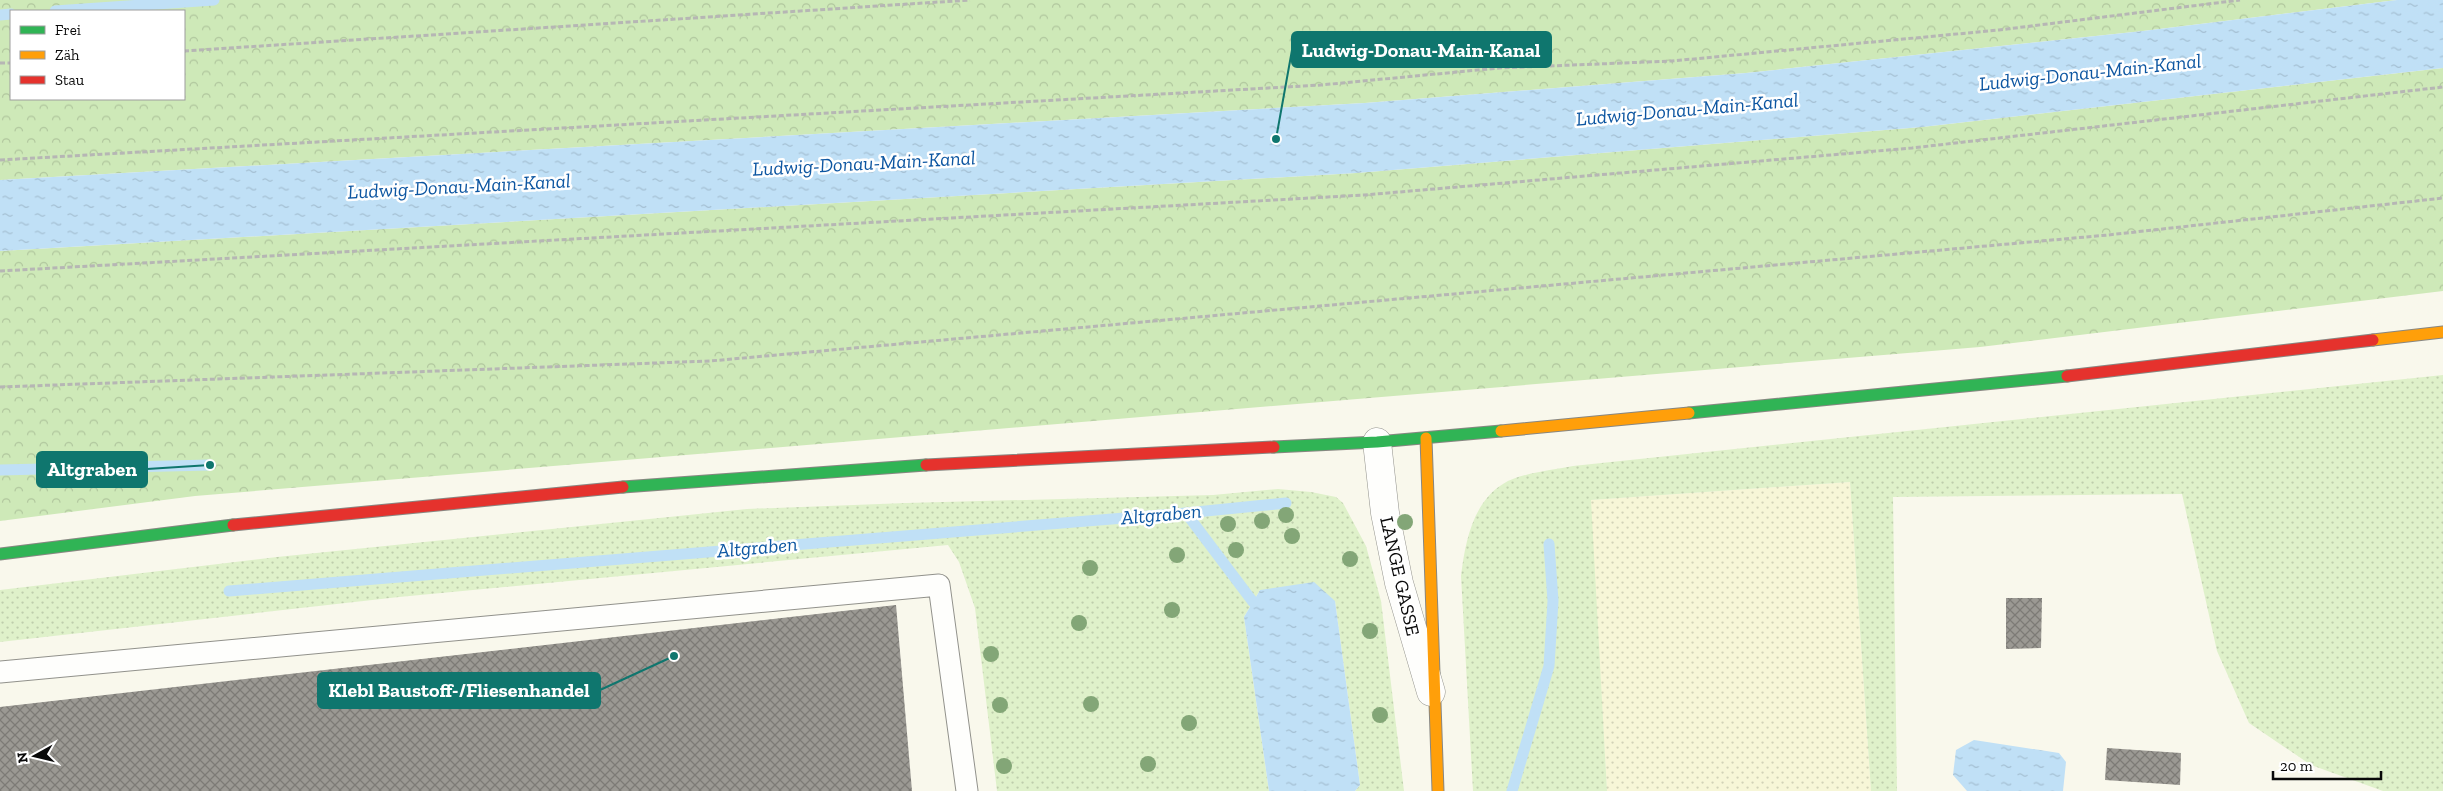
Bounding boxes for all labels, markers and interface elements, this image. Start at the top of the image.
legend [10,10,185,100]
text: Frei [55,21,81,39]
callout: Ludwig-Donau-Main-Kanal [1292,32,1551,67]
text: Ludwig-Donau-Main-Kanal [1302,38,1541,62]
text: Zäh [55,46,80,64]
water label: Ludwig-Donau-Main-Kanal [1978,48,2202,96]
text: Stau [55,71,85,89]
water label: Ludwig-Donau-Main-Kanal [1575,87,1799,131]
water label: Ludwig-Donau-Main-Kanal [752,145,976,181]
water label: Ludwig-Donau-Main-Kanal [347,168,571,204]
callout: Altgraben [37,452,147,487]
text: Altgraben [47,457,137,481]
water label: Altgraben [1119,499,1202,530]
street label: LANGE GASSE [1375,514,1425,638]
water label: Altgraben [715,532,798,563]
callout: Klebl Baustoff-/Fliesenhandel [318,673,600,708]
text: Klebl Baustoff-/Fliesenhandel [328,678,590,702]
north arrow [10,731,60,781]
scale bar [2273,748,2380,780]
text: N [13,751,32,764]
text: 20 m [2280,757,2313,775]

